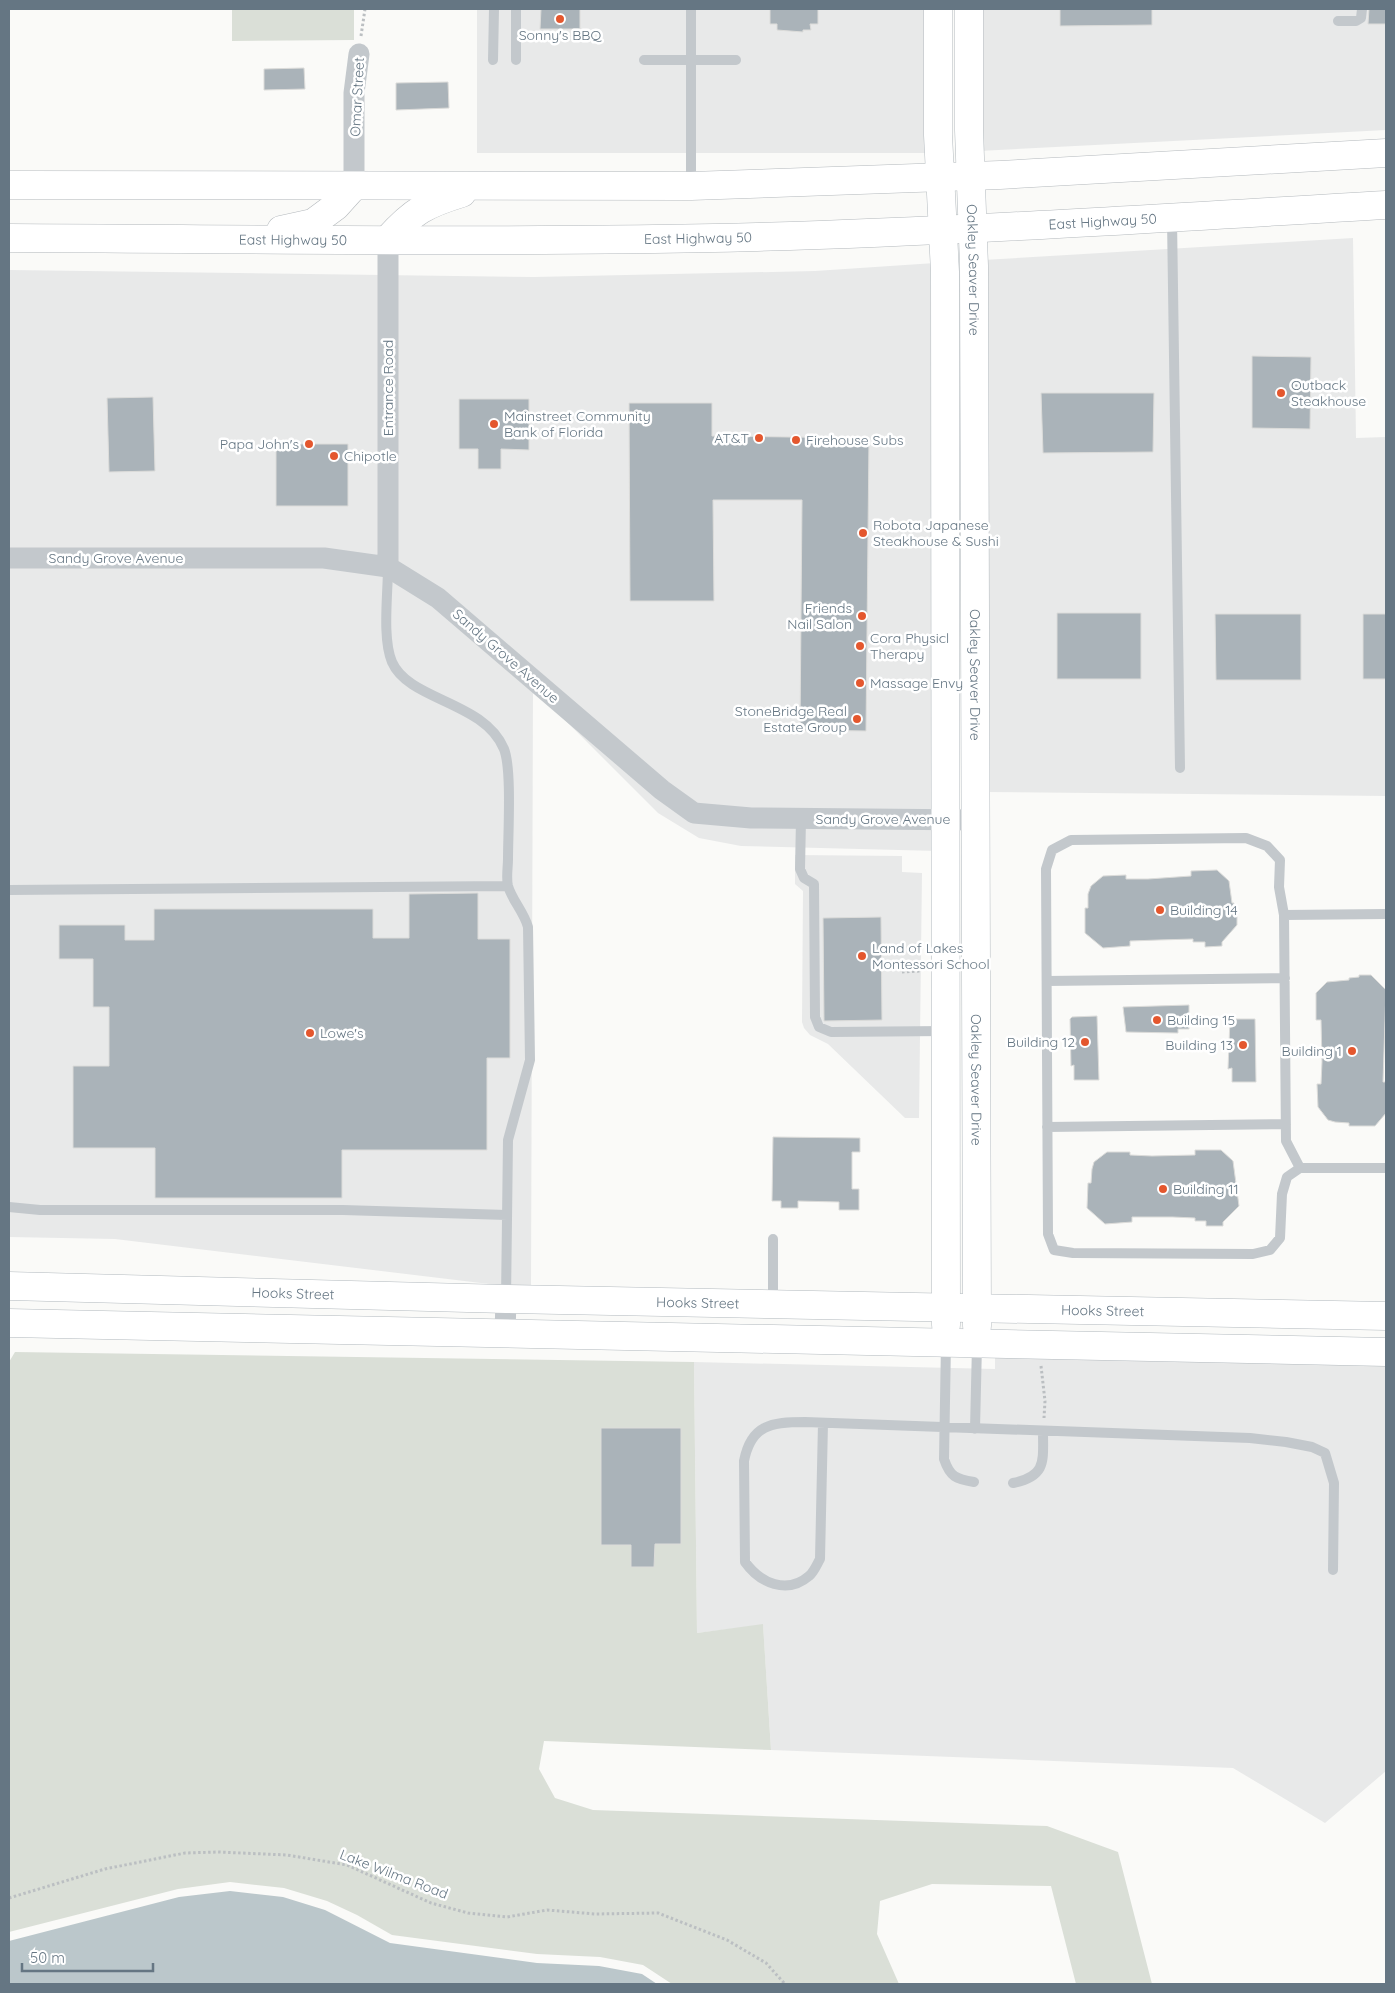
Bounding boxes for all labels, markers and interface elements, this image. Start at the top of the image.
marker: Sonny's BBQ [554,13,566,25]
place label: Sonny's BBQ [519,26,602,44]
street label: Omar Street [346,57,368,137]
street label: Oakley Seaver Drive [963,204,983,336]
street label: East Highway 50 [1048,209,1157,234]
street label: East Highway 50 [644,228,752,248]
street label: East Highway 50 [239,230,347,249]
street label: Entrance Road [379,340,397,436]
place label: Outback Steakhouse [1291,376,1366,410]
marker: Outback Steakhouse [1275,387,1287,399]
place label: Mainstreet Community Bank of Florida [504,407,651,441]
marker: Mainstreet Community Bank of Florida [488,418,500,430]
place label: AT&T [714,429,749,447]
place label: Firehouse Subs [806,431,903,449]
marker: AT&T [753,432,765,444]
marker: Firehouse Subs [790,434,802,446]
place label: Papa John's [220,435,299,453]
marker: Papa John's [303,438,315,450]
place label: Chipotle [344,447,397,465]
marker: Chipotle [328,450,340,462]
place label: Robota Japanese Steakhouse & Sushi [873,516,999,550]
marker: Robota Japanese Steakhouse & Sushi [857,527,869,539]
street label: Sandy Grove Avenue [49,549,184,567]
place label: Friends Nail Salon [787,599,852,633]
street label: Sandy Grove Avenue [449,605,563,707]
street label: Oakley Seaver Drive [966,609,984,741]
marker: Friends Nail Salon [856,610,868,622]
place label: Cora Physicl Therapy [870,629,949,663]
marker: Cora Physicl Therapy [854,640,866,652]
place label: Massage Envy [870,674,963,692]
marker: Massage Envy [854,677,866,689]
place label: StoneBridge Real Estate Group [735,702,847,736]
marker: StoneBridge Real Estate Group [851,713,863,725]
street label: Sandy Grove Avenue [816,810,951,828]
place label: Building 14 [1170,901,1238,919]
marker: Building 14 [1154,904,1166,916]
place label: Land of Lakes Montessori School [872,939,990,973]
marker: Land of Lakes Montessori School [856,950,868,962]
place label: Building 15 [1167,1011,1235,1029]
street label: Oakley Seaver Drive [967,1014,985,1146]
marker: Building 15 [1151,1014,1163,1026]
place label: Lowe's [320,1024,364,1042]
marker: Lowe's [304,1027,316,1039]
place label: Building 12 [1007,1033,1075,1051]
marker: Building 12 [1079,1036,1091,1048]
place label: Building 13 [1165,1036,1233,1054]
marker: Building 13 [1237,1039,1249,1051]
place label: Building 1 [1282,1042,1342,1060]
marker: Building 1 [1346,1045,1358,1057]
place label: Building 11 [1173,1180,1239,1198]
marker: Building 11 [1157,1183,1169,1195]
street label: Hooks Street [251,1283,335,1304]
street label: Hooks Street [656,1293,740,1313]
street label: Hooks Street [1061,1301,1145,1320]
street label: Lake Wilma Road [337,1845,451,1903]
scale bar [22,1940,154,1972]
text: 50 m [30,1948,65,1967]

